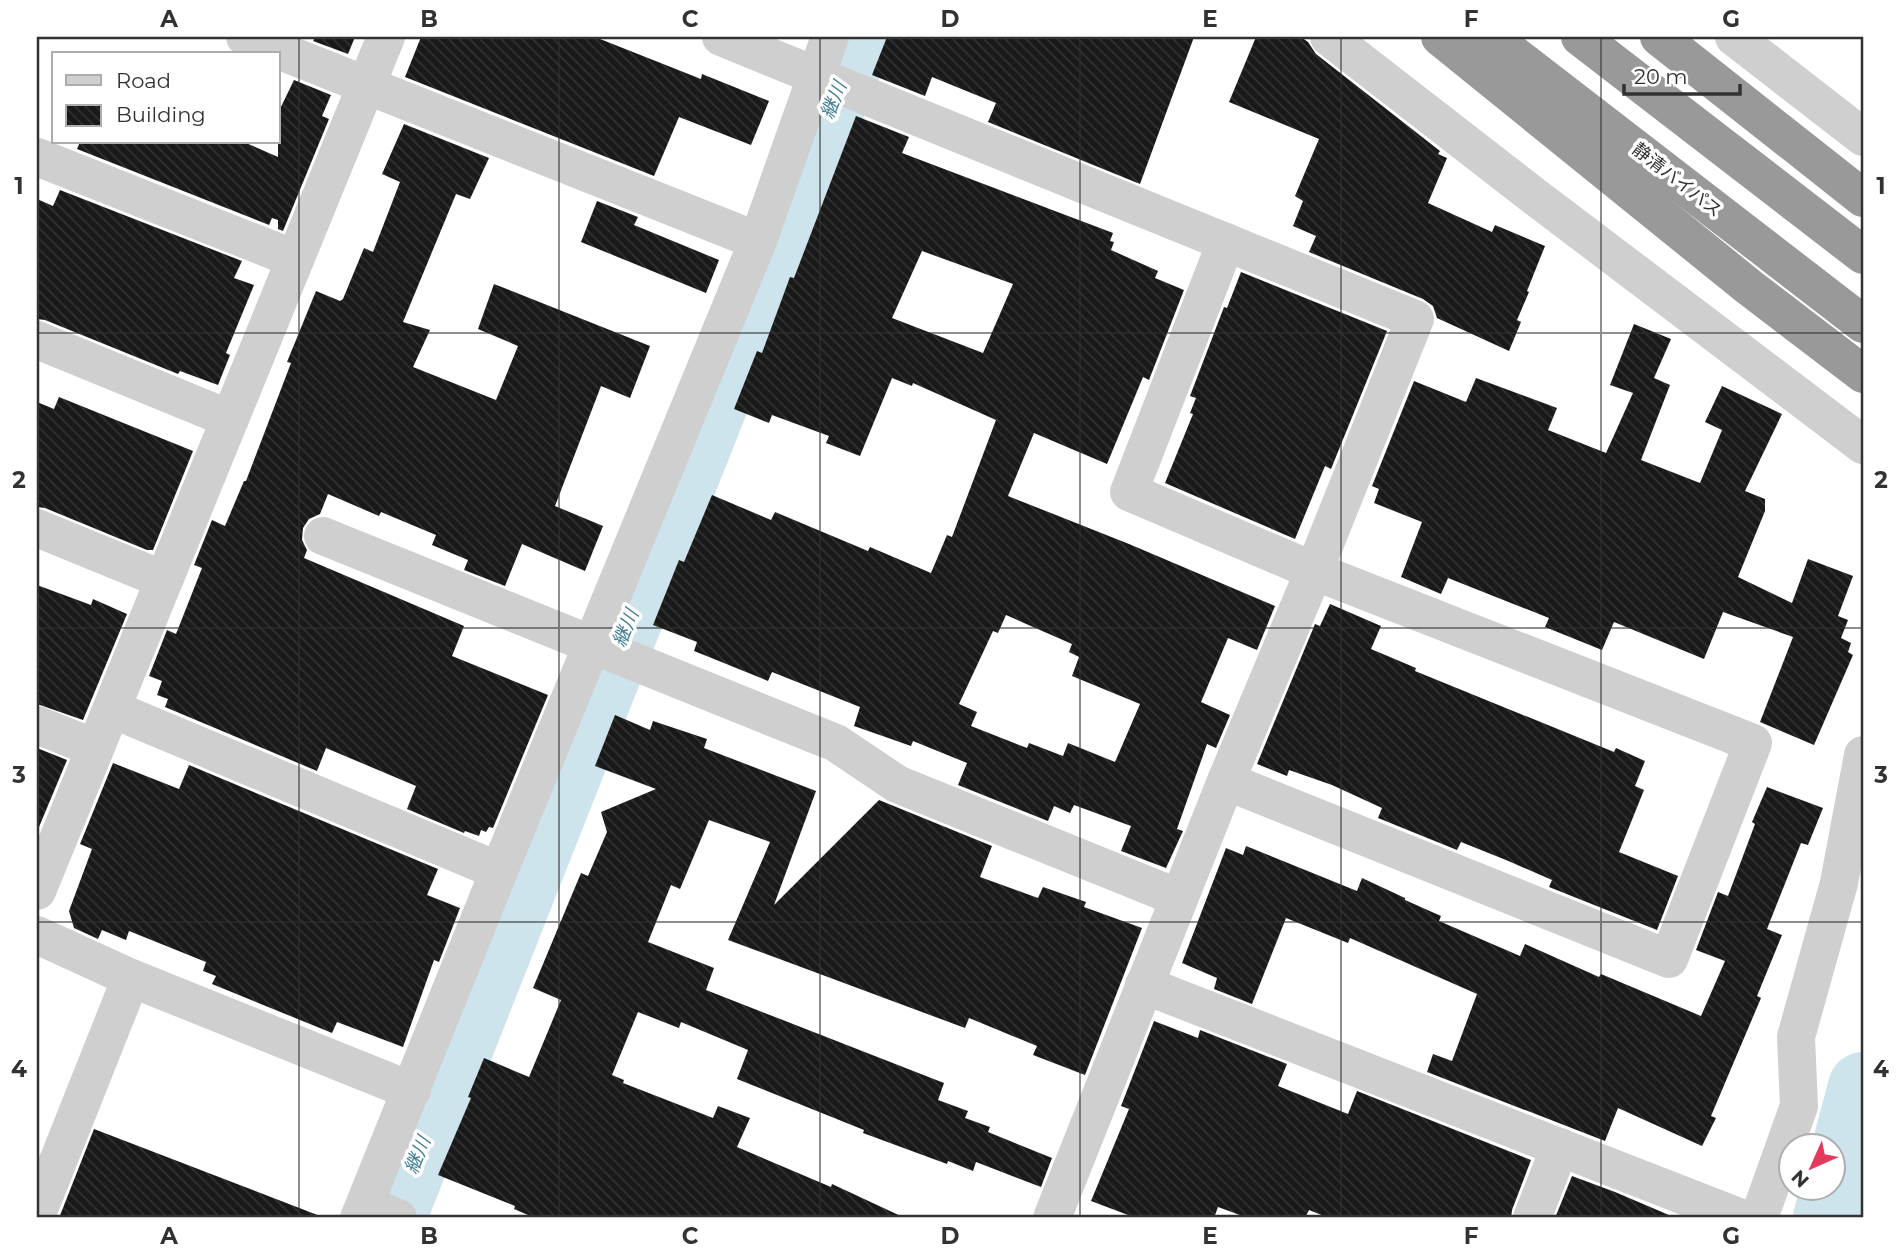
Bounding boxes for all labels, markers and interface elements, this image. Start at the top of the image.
text: A [159,5,178,33]
text: B [420,5,438,33]
text: C [682,5,699,33]
text: D [941,5,960,33]
text: E [1202,5,1218,33]
text: F [1464,5,1479,33]
text: G [1722,5,1740,33]
legend [52,52,280,144]
scale bar [1624,52,1739,96]
text: 20 m [1634,64,1688,89]
text: Road [116,68,171,93]
water label: 継川 [816,76,852,122]
text: Building [116,102,206,127]
street label: 静清バイパス [1628,138,1726,222]
text: 1 [14,172,24,200]
text: 1 [1876,172,1886,200]
text: 2 [12,466,26,494]
text: 2 [1874,466,1888,494]
water label: 継川 [608,604,644,650]
text: 3 [11,761,26,789]
text: 3 [1873,761,1888,789]
text: 4 [11,1055,27,1083]
text: 4 [1873,1055,1889,1083]
water label: 継川 [400,1131,436,1177]
north arrow [1778,1132,1848,1202]
text: N [1787,1165,1814,1192]
text: A [159,1222,178,1250]
text: B [420,1222,438,1250]
text: C [682,1222,699,1250]
text: D [941,1222,960,1250]
text: E [1202,1222,1218,1250]
text: F [1464,1222,1479,1250]
text: G [1722,1222,1740,1250]

